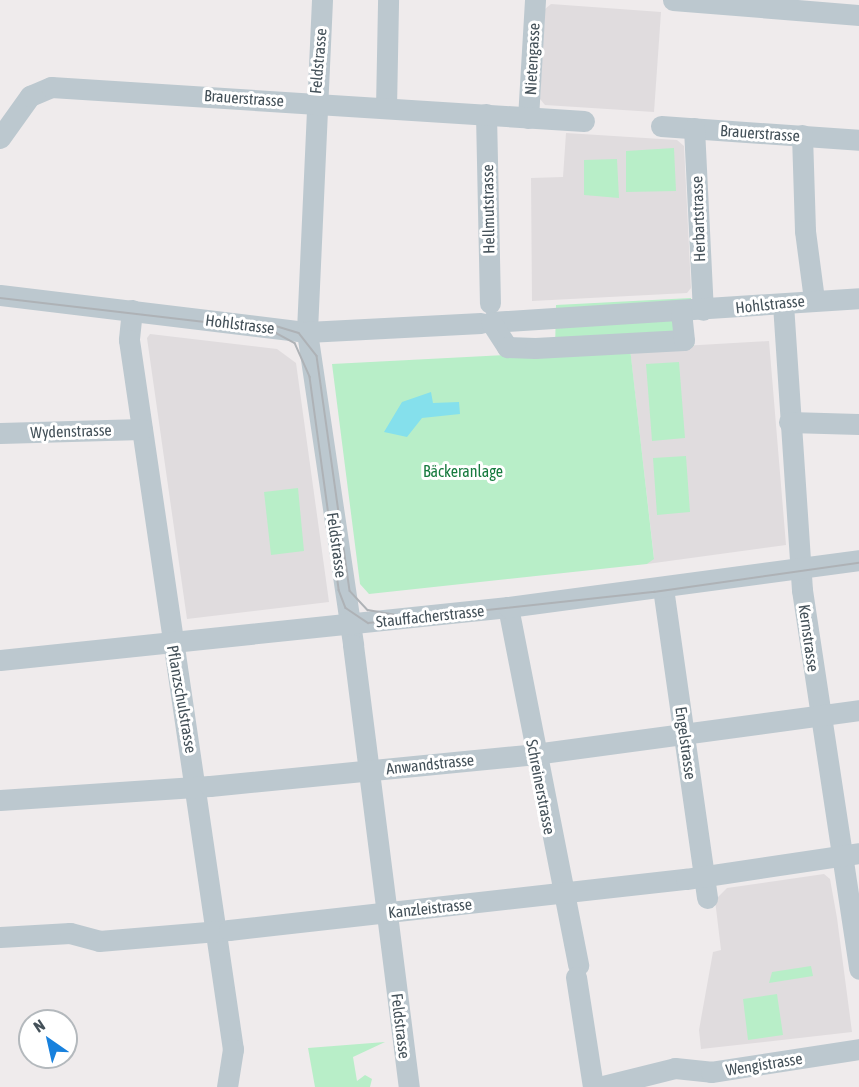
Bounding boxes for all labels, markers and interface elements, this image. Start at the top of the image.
street label: Nietengasse [521,22,543,96]
street label: Feldstrasse [306,27,330,95]
street label: Brauerstrasse [204,86,284,110]
street label: Brauerstrasse [720,121,800,145]
street label: Hellmutstrasse [478,164,498,254]
street label: Herbartstrasse [687,176,709,262]
street label: Hohlstrasse [734,291,806,317]
street label: Hohlstrasse [204,310,276,338]
street label: Wydenstrasse [30,420,112,442]
park label: Bäckeranlage [423,461,503,481]
street label: Feldstrasse [323,511,351,579]
street label: Stauffacherstrasse [375,601,485,631]
street label: Kernstrasse [795,603,823,673]
street label: Pflanzschulstrasse [163,643,201,755]
street label: Engelstrasse [671,705,701,781]
street label: Schreinerstrasse [522,738,560,836]
street label: Anwandstrasse [385,750,475,778]
street label: Kanzleistrasse [387,894,473,922]
street label: Feldstrasse [387,992,415,1060]
north arrow [18,1009,78,1069]
text: N [30,1016,48,1036]
street label: Wengistrasse [724,1048,804,1080]

